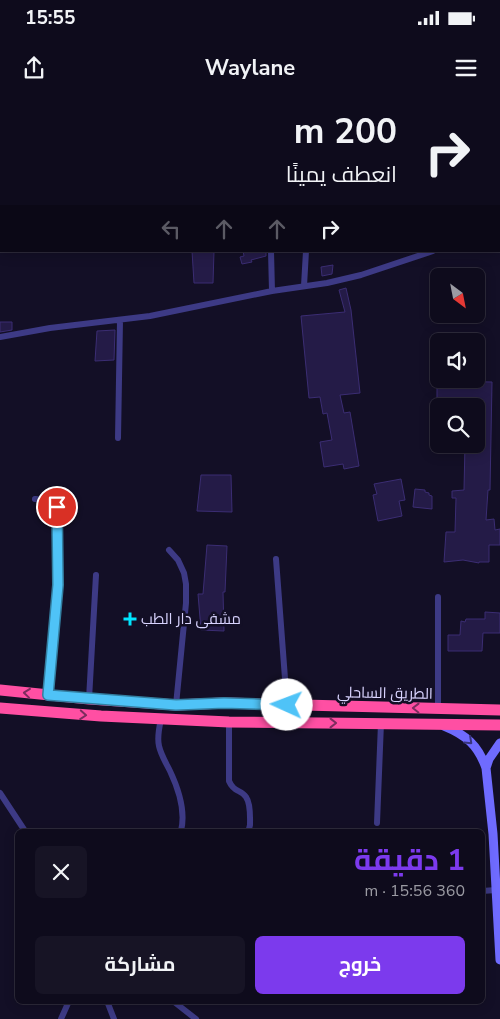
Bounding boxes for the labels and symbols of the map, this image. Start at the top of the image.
north arrow [430,268,485,322]
pin [36,486,78,528]
place label: مشفى دار الطب [141,609,241,629]
marker: مشفى دار الطب [123,612,137,626]
position arrow [260,678,312,730]
street label: الطريق الساحلي [337,682,433,706]
one-way arrow [23,688,31,699]
one-way arrow [412,703,420,714]
one-way arrow [80,709,88,720]
one-way arrow [330,718,337,728]
one-way arrow [463,735,472,744]

